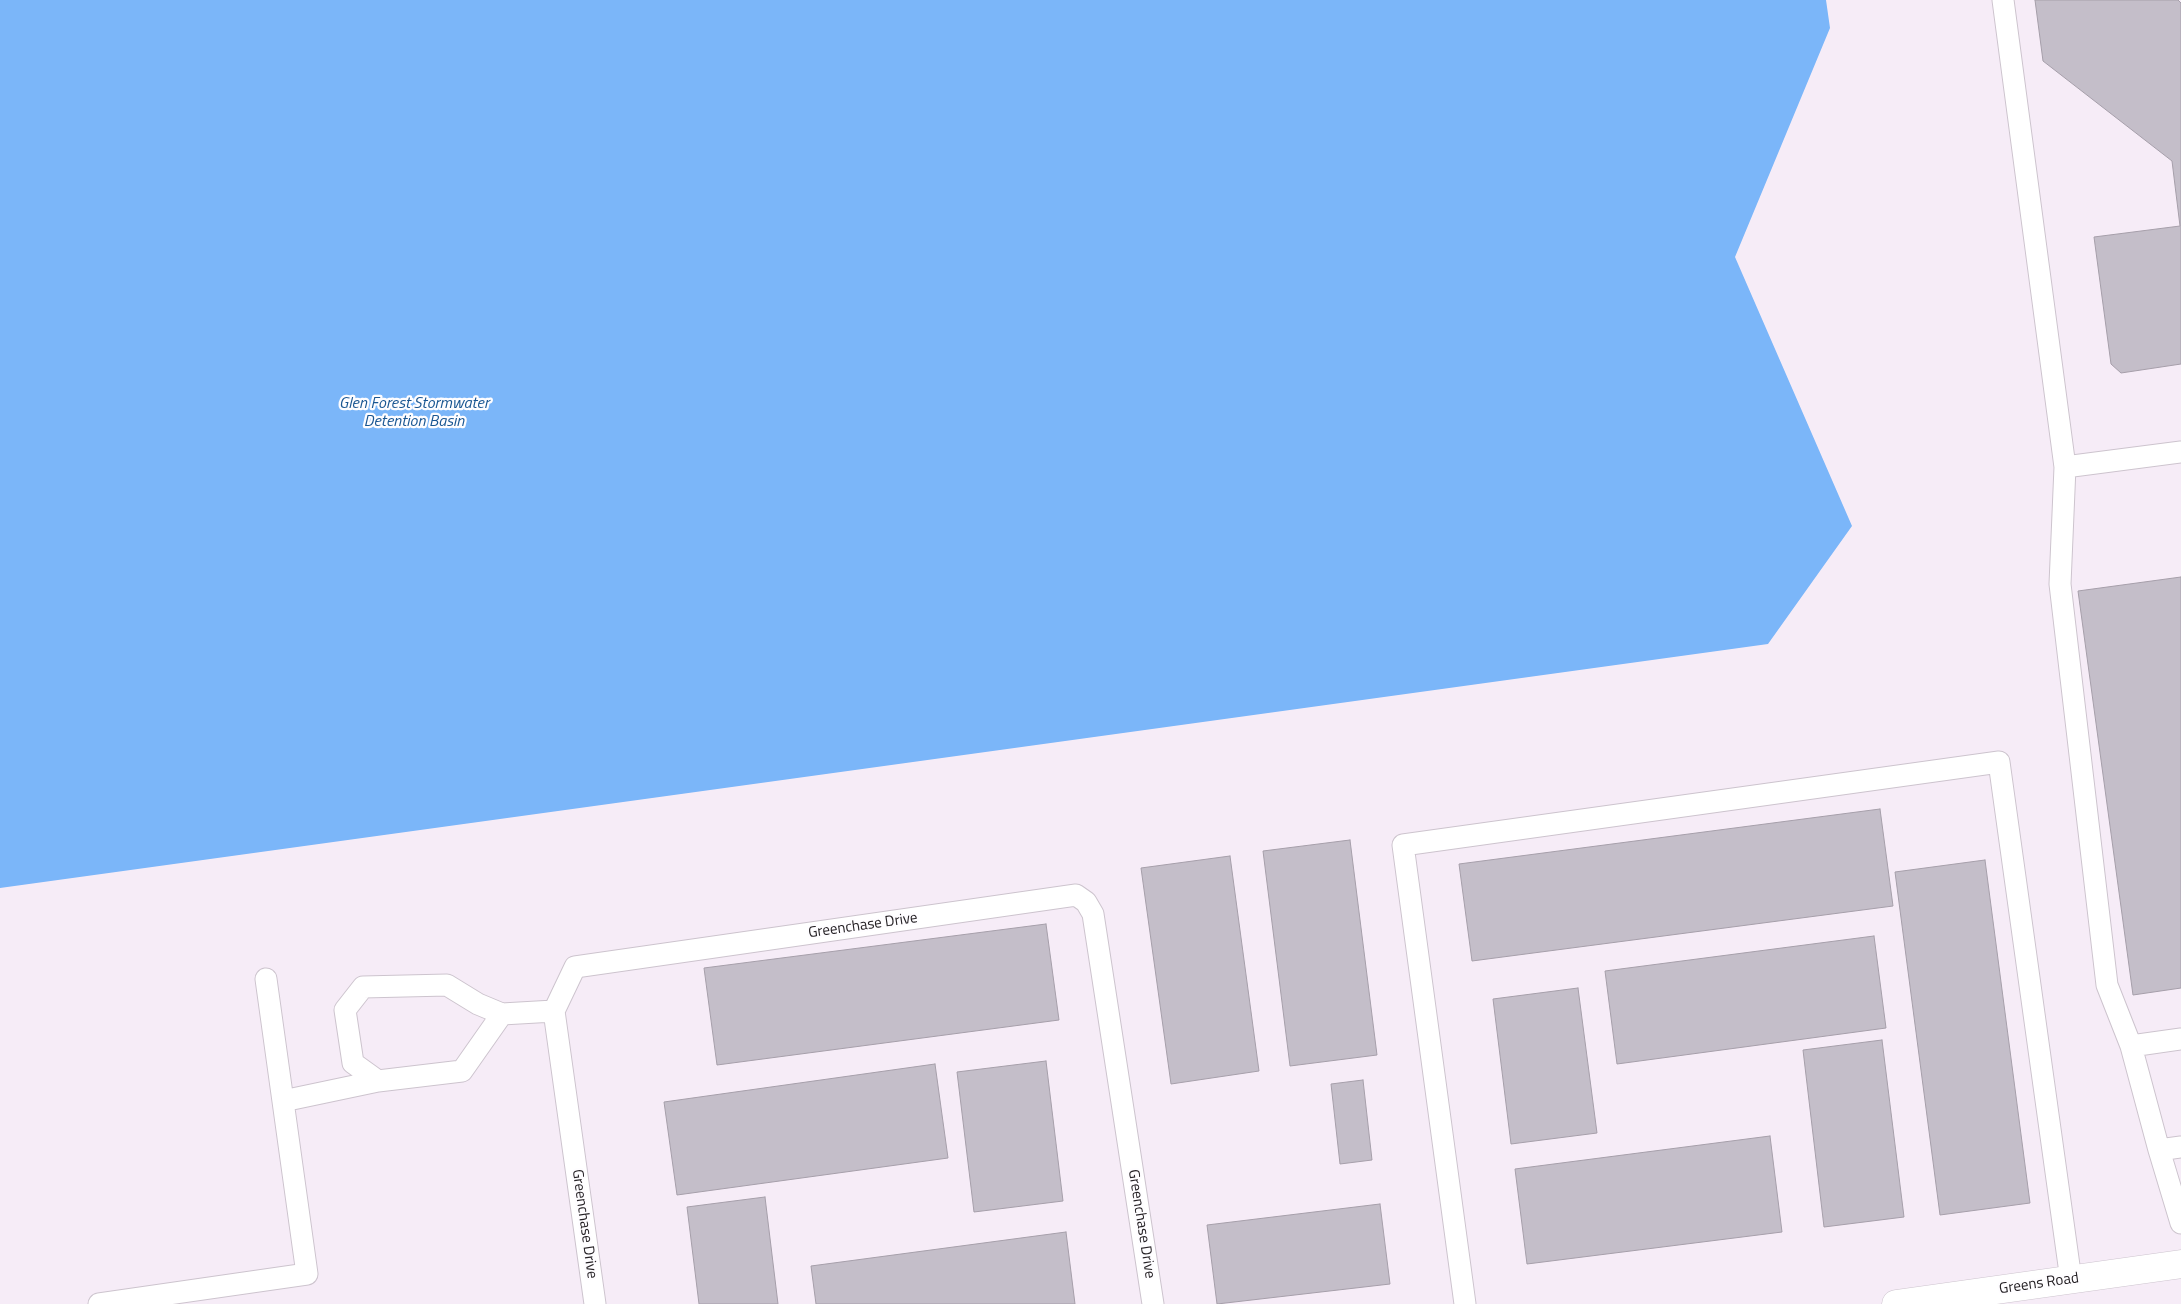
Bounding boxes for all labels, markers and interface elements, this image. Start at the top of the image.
water label: Glen Forest Stormwater Detention Basin [339,394,489,432]
street label: Greenchase Drive [807,909,919,943]
street label: Greenchase Drive [567,1168,601,1280]
street label: Greenchase Drive [1123,1168,1159,1280]
street label: Greens Road [1998,1270,2080,1298]

